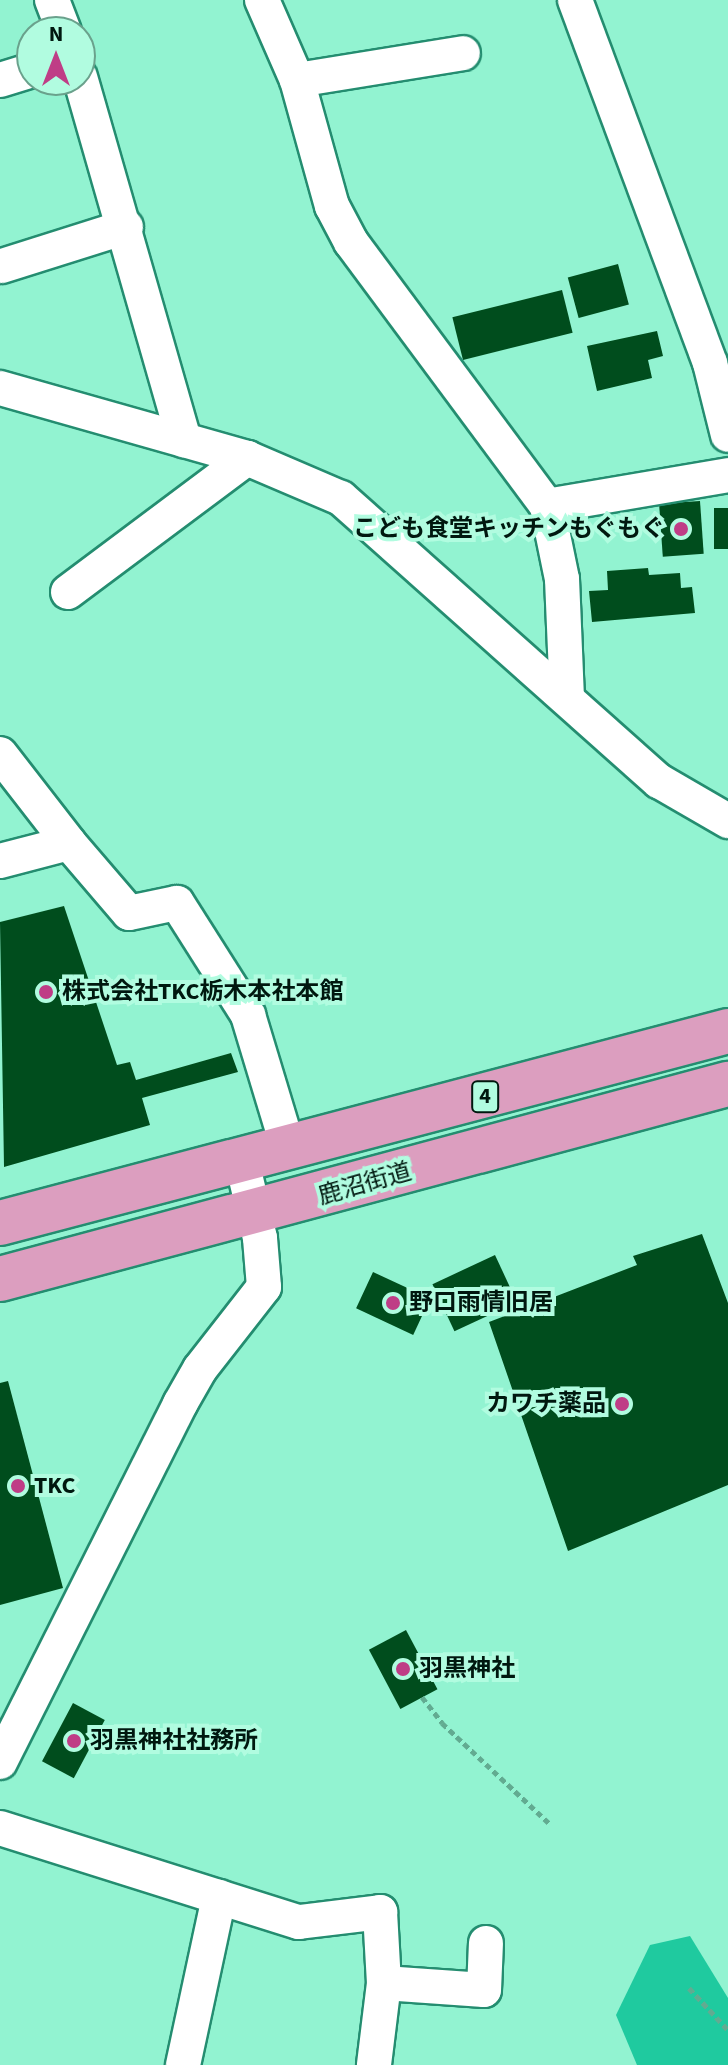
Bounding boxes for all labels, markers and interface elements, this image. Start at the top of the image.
north arrow [16,16,96,96]
text: N [49,18,63,50]
place label: こども食堂キッチンもぐもぐ [353,515,665,543]
marker: こども食堂キッチンもぐもぐ [672,520,690,538]
place label: 株式会社TKC栃木本社本館 [62,978,343,1006]
marker: 株式会社TKC栃木本社本館 [37,983,55,1001]
road number: 4 [471,1079,499,1115]
street label: 鹿沼街道 [315,1157,415,1211]
place label: 野口雨情旧居 [409,1289,553,1317]
marker: 野口雨情旧居 [384,1294,402,1312]
place label: カワチ薬品 [486,1390,606,1418]
marker: カワチ薬品 [613,1395,631,1413]
place label: TKC [34,1472,75,1500]
marker: TKC [9,1477,27,1495]
place label: 羽黒神社 [419,1655,515,1683]
marker: 羽黒神社 [394,1660,412,1678]
place label: 羽黒神社社務所 [90,1727,258,1755]
marker: 羽黒神社社務所 [65,1732,83,1750]

